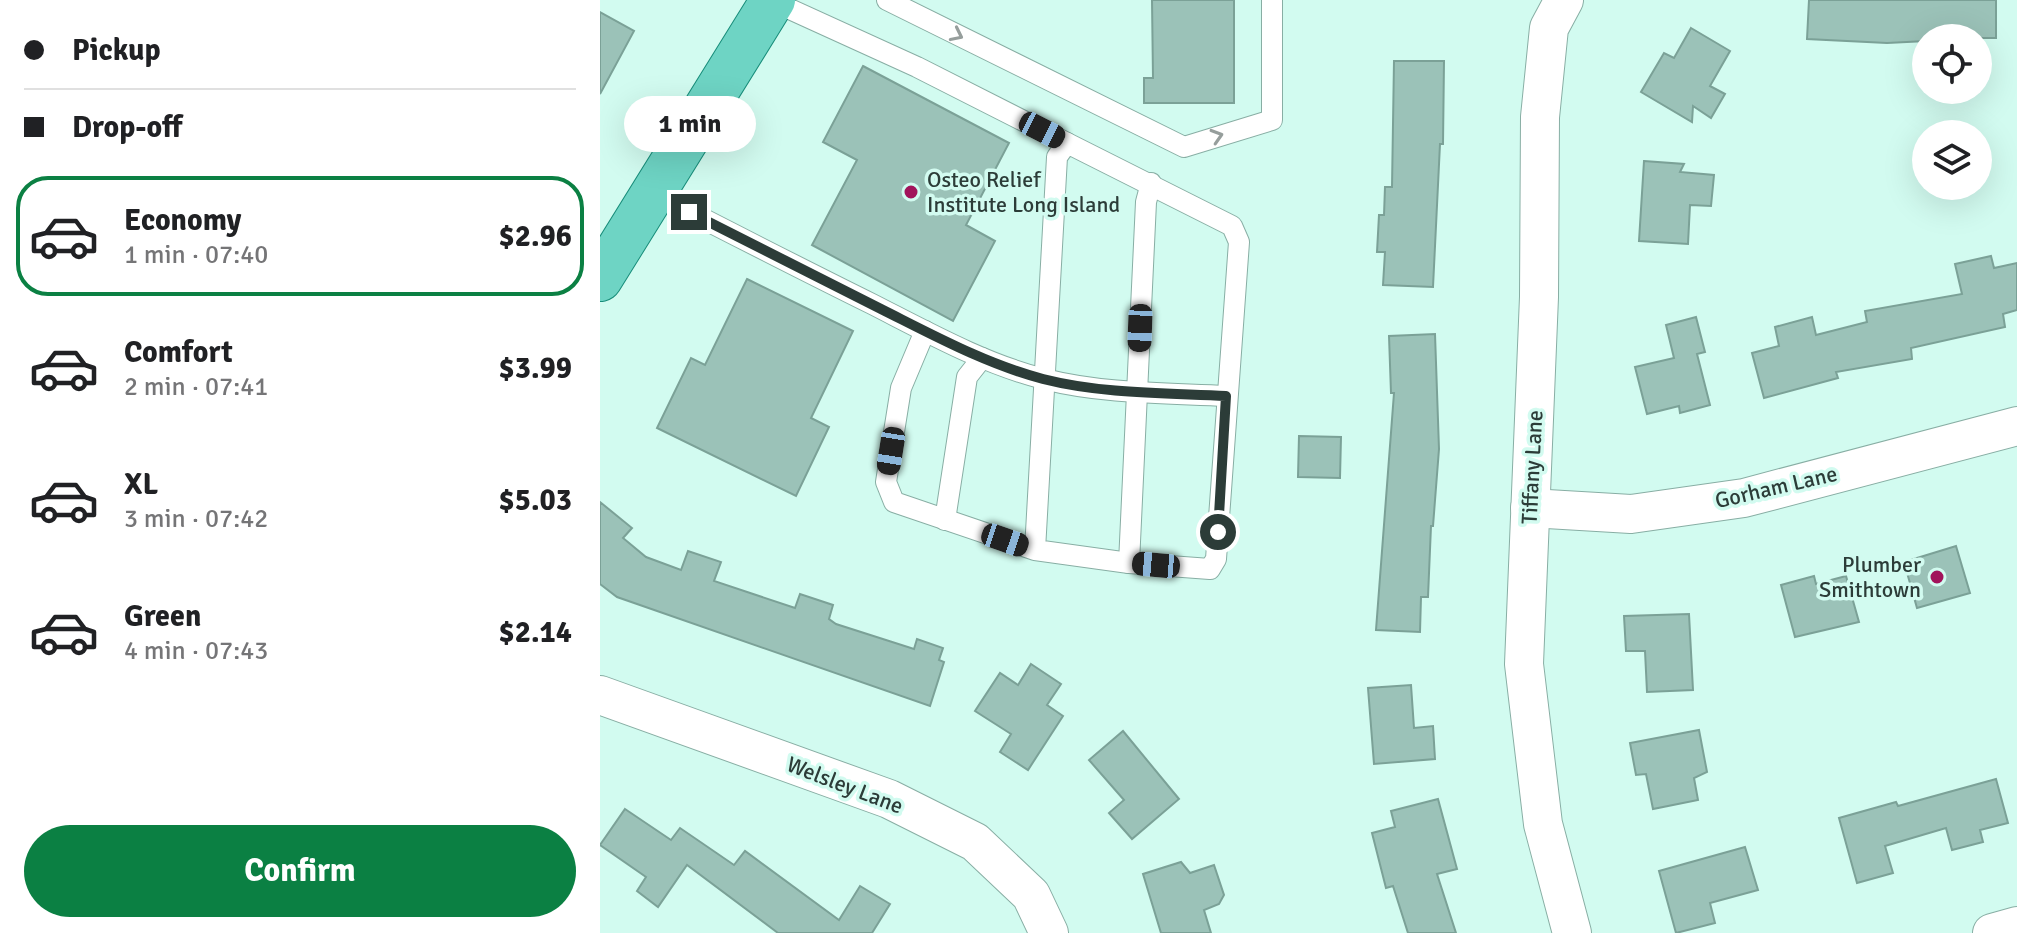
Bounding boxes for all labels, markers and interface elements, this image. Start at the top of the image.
map controls [1912,24,1992,200]
button: locate [1912,24,1992,104]
one-way arrow [948,25,963,40]
text: Pickup [72,32,161,69]
callout: 1 min [623,96,755,152]
text: 1 min [659,108,721,140]
car [1015,108,1069,152]
text: Drop-off [72,109,182,146]
button: layers [1912,120,1992,200]
one-way arrow [1210,129,1223,145]
place label: Osteo Relief Institute Long Island [927,166,1120,218]
marker: Osteo Relief Institute Long Island [902,183,920,201]
route end [671,194,707,230]
icon: car [28,200,100,272]
text: Economy [124,202,241,239]
text: $2.96 [499,218,572,255]
text: 1 min · 07:40 [124,239,268,271]
car [1127,304,1153,352]
icon: car [28,332,100,404]
text: Comfort [124,334,233,371]
text: $3.99 [499,350,572,387]
text: 2 min · 07:41 [124,371,268,403]
street label: Tiffany Lane [1516,409,1548,525]
car [875,425,907,477]
street label: Gorham Lane [1712,460,1840,514]
icon: car [28,464,100,536]
text: XL [124,466,158,503]
text: $5.03 [499,482,572,519]
text: 3 min · 07:42 [124,503,268,535]
route start [1200,514,1236,550]
car [978,521,1032,559]
car [1131,551,1181,579]
place label: Plumber Smithtown [1819,551,1921,603]
marker: Plumber Smithtown [1928,568,1946,586]
icon: car [28,596,100,668]
text: Green [124,598,201,635]
text: $2.14 [499,614,572,651]
text: 4 min · 07:43 [124,635,268,667]
street label: Welsley Lane [783,750,907,820]
button: Confirm [24,825,576,917]

